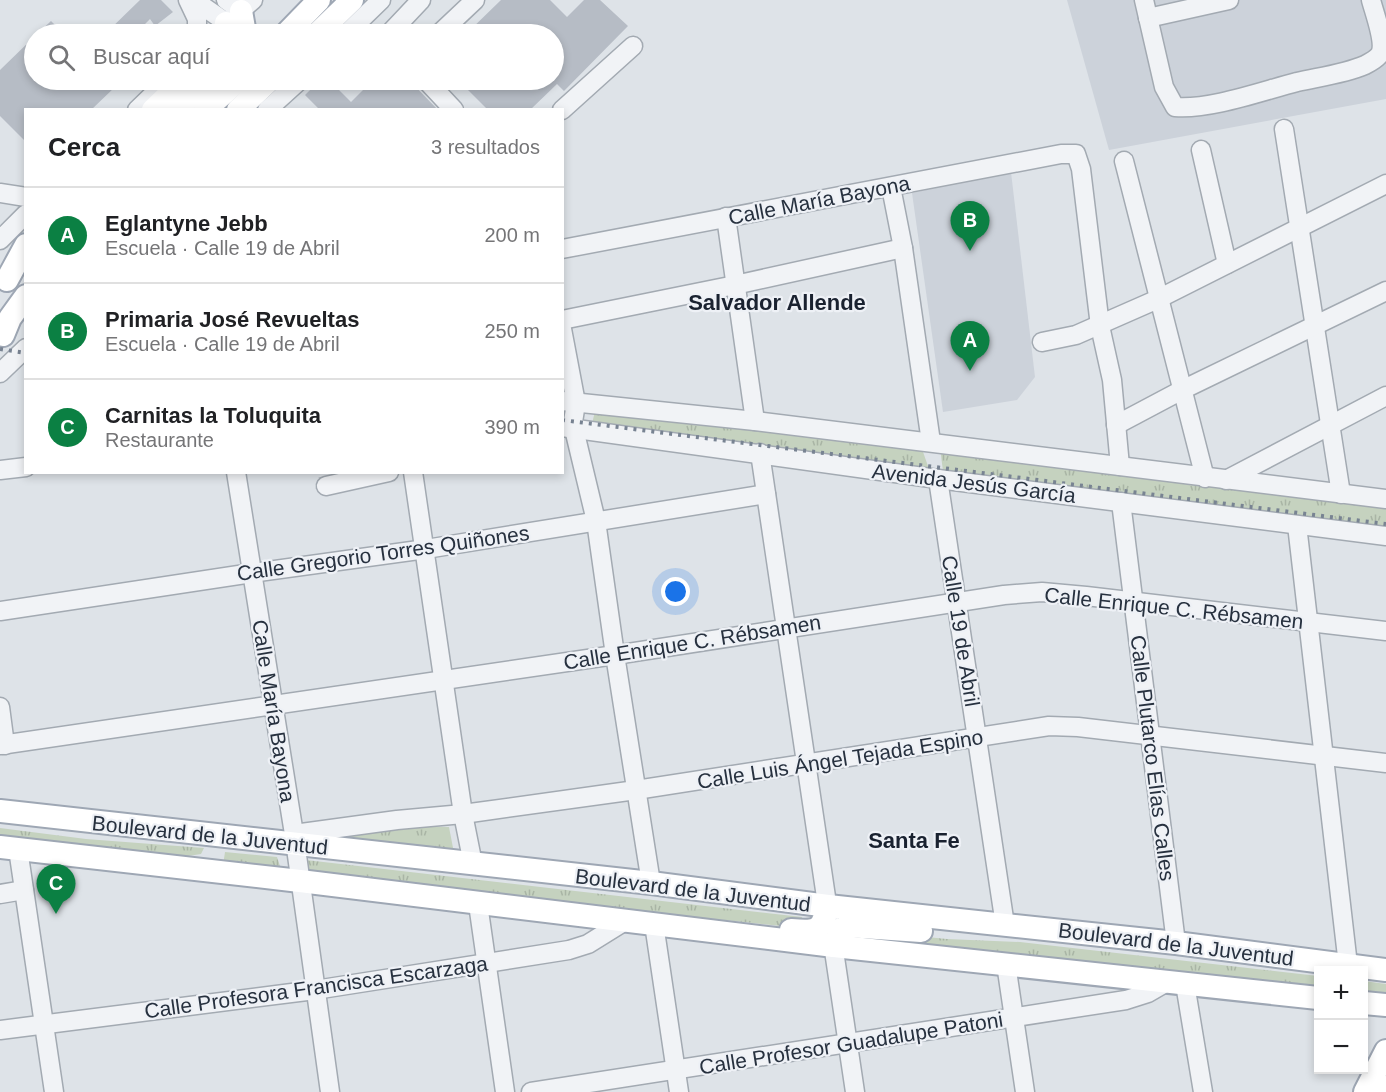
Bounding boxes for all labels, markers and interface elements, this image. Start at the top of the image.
search box [24,24,564,90]
icon: search [45,41,78,74]
text: Buscar aquí [93,44,210,69]
text: Cerca [48,132,120,162]
text: 3 resultados [431,136,540,158]
street label: Calle María Bayona [726,171,912,229]
pin: B [950,202,990,251]
text: Eglantyne Jebb [105,211,268,236]
text: A [60,224,75,246]
text: 200 m [484,224,540,246]
text: Escuela · Calle 19 de Abril [105,237,340,259]
district label: Salvador Allende [688,290,866,315]
text: Primaria José Revueltas [105,307,359,332]
text: B [60,320,75,342]
text: 250 m [484,320,540,342]
pin: A [950,322,990,371]
text: Escuela · Calle 19 de Abril [105,333,340,355]
text: Carnitas la Toluquita [105,403,321,428]
text: C [60,416,75,438]
text: 390 m [484,416,540,438]
text: Restaurante [105,429,214,451]
street label: Avenida Jesús García [871,459,1077,507]
street label: Calle Gregorio Torres Quiñones [235,521,531,585]
street label: Calle 19 de Abril [938,554,984,708]
your location [661,577,690,606]
street label: Calle Enrique C. Rébsamen [1043,583,1305,633]
street label: Calle Enrique C. Rébsamen [562,610,822,674]
street label: Calle María Bayona [248,618,300,804]
street label: Calle Plutarco Elías Calles [1127,634,1179,882]
street label: Calle Luis Ángel Tejada Espino [695,725,985,793]
street label: Boulevard de la Juventud [91,811,329,859]
district label: Santa Fe [868,828,960,853]
pin: C [36,864,76,914]
street label: Boulevard de la Juventud [574,864,812,916]
street label: Boulevard de la Juventud [1057,918,1295,970]
street label: Calle Profesora Francisca Escarzaga [143,951,490,1023]
map controls [1314,966,1368,1074]
button: + [1314,966,1368,1020]
street label: Calle Profesor Guadalupe Patoni [698,1008,1004,1078]
button: − [1314,1020,1368,1074]

